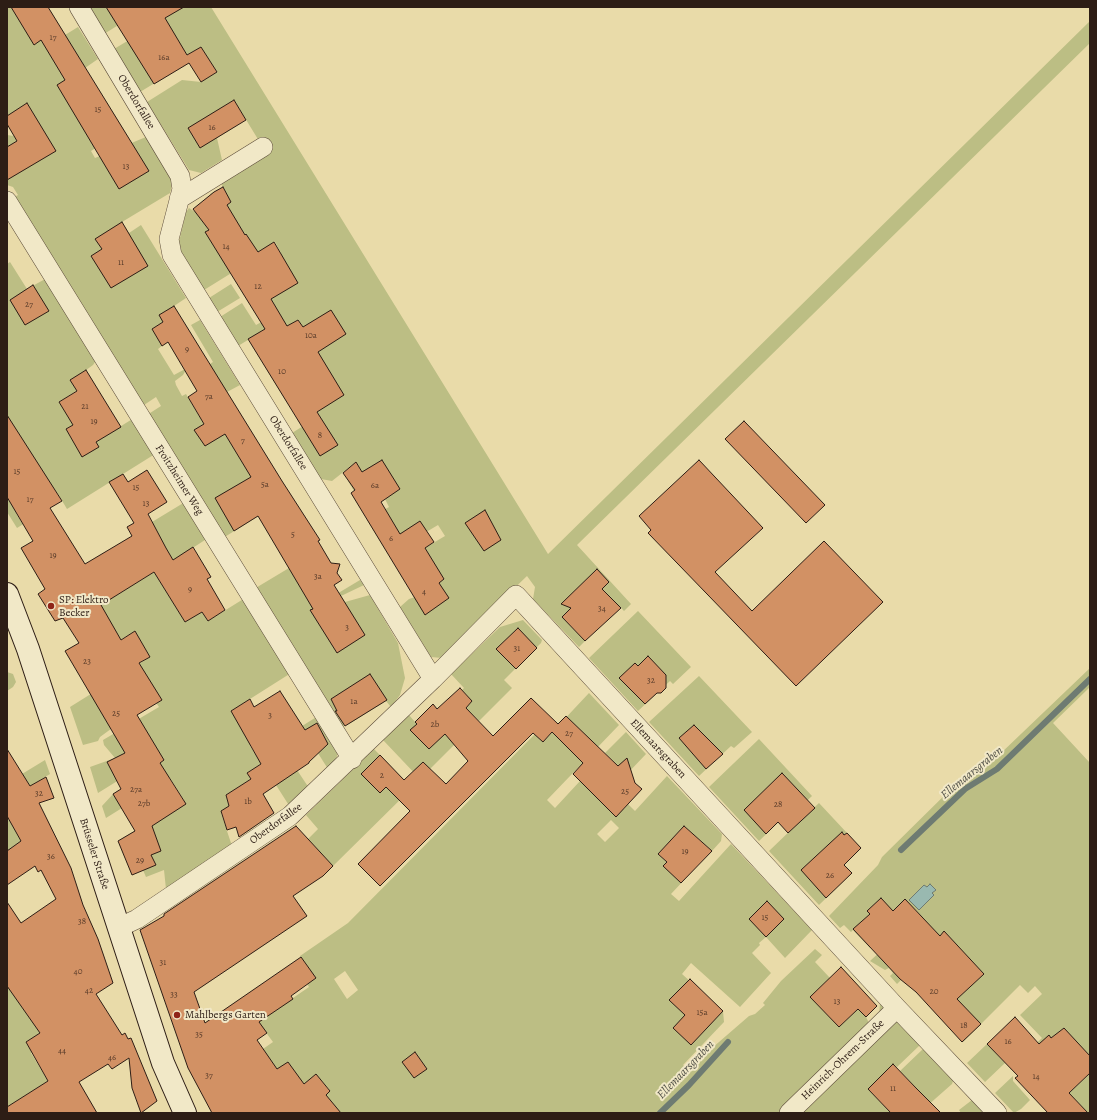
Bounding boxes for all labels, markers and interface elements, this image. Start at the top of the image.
house number: 17 [50,33,56,43]
house number: 16a [158,53,170,63]
street label: Oberdorfallee [114,72,158,132]
house number: 15 [95,105,101,115]
house number: 16 [208,123,216,133]
house number: 13 [123,162,129,172]
house number: 14 [222,242,230,252]
house number: 11 [118,258,124,268]
house number: 12 [254,282,262,292]
house number: 27 [25,300,33,310]
house number: 10a [305,331,317,341]
house number: 9 [185,345,189,355]
house number: 10 [278,367,286,377]
house number: 7a [205,392,213,402]
house number: 21 [81,402,89,412]
street label: Oberdorfallee [266,413,310,473]
house number: 19 [90,417,98,427]
house number: 8 [318,431,322,441]
house number: 7 [241,436,245,446]
street label: Froitzheimer Weg [152,442,206,518]
house number: 15 [14,467,20,477]
house number: 5a [261,480,269,490]
house number: 6a [371,481,379,491]
house number: 15 [133,483,139,493]
house number: 17 [27,495,33,505]
house number: 13 [143,499,149,509]
house number: 5 [291,530,295,540]
house number: 6 [389,534,393,544]
house number: 19 [49,551,57,561]
house number: 3a [314,572,322,582]
house number: 9 [188,585,192,595]
house number: 4 [422,587,426,597]
place label: SP: Elektro Becker [59,593,108,619]
marker: SP: Elektro Becker [46,601,56,611]
house number: 34 [598,604,606,614]
house number: 3 [345,623,349,633]
house number: 31 [514,644,520,654]
house number: 23 [83,657,91,667]
house number: 32 [647,676,655,686]
house number: 1a [350,697,358,707]
house number: 25 [112,709,120,719]
house number: 3 [268,711,272,721]
street label: Ellemaarsgraben [627,717,689,781]
house number: 2b [431,720,439,730]
house number: 27 [565,729,573,739]
water label: Ellemaarsgraben [938,744,1006,802]
house number: 2 [380,771,384,781]
house number: 27a [130,785,142,795]
house number: 25 [621,787,629,797]
house number: 32 [35,789,43,799]
house number: 1b [244,797,252,807]
house number: 27b [138,799,150,809]
house number: 28 [774,800,782,810]
street label: Oberdorfallee [247,801,305,847]
street label: Brüsseler Straße [76,817,112,891]
house number: 19 [681,847,689,857]
house number: 36 [47,852,55,862]
house number: 29 [136,856,144,866]
house number: 26 [826,871,834,881]
house number: 15 [762,913,768,923]
house number: 38 [78,917,86,927]
house number: 31 [160,958,166,968]
house number: 40 [74,967,82,977]
house number: 42 [85,986,93,996]
house number: 20 [929,987,939,997]
house number: 33 [170,990,178,1000]
house number: 13 [834,997,840,1007]
place label: Mahlbergs Garten [185,1008,266,1022]
house number: 15a [696,1008,708,1018]
marker: Mahlbergs Garten [172,1010,182,1020]
street label: Heinrich-Ohrem-Straße [799,1017,887,1103]
house number: 18 [960,1021,968,1031]
house number: 35 [195,1030,203,1040]
house number: 16 [1004,1037,1012,1047]
water label: Ellemaarsgraben [654,1038,718,1102]
house number: 44 [58,1046,66,1056]
house number: 46 [108,1053,116,1063]
house number: 37 [205,1071,213,1081]
house number: 14 [1032,1072,1040,1082]
house number: 11 [890,1084,896,1094]

